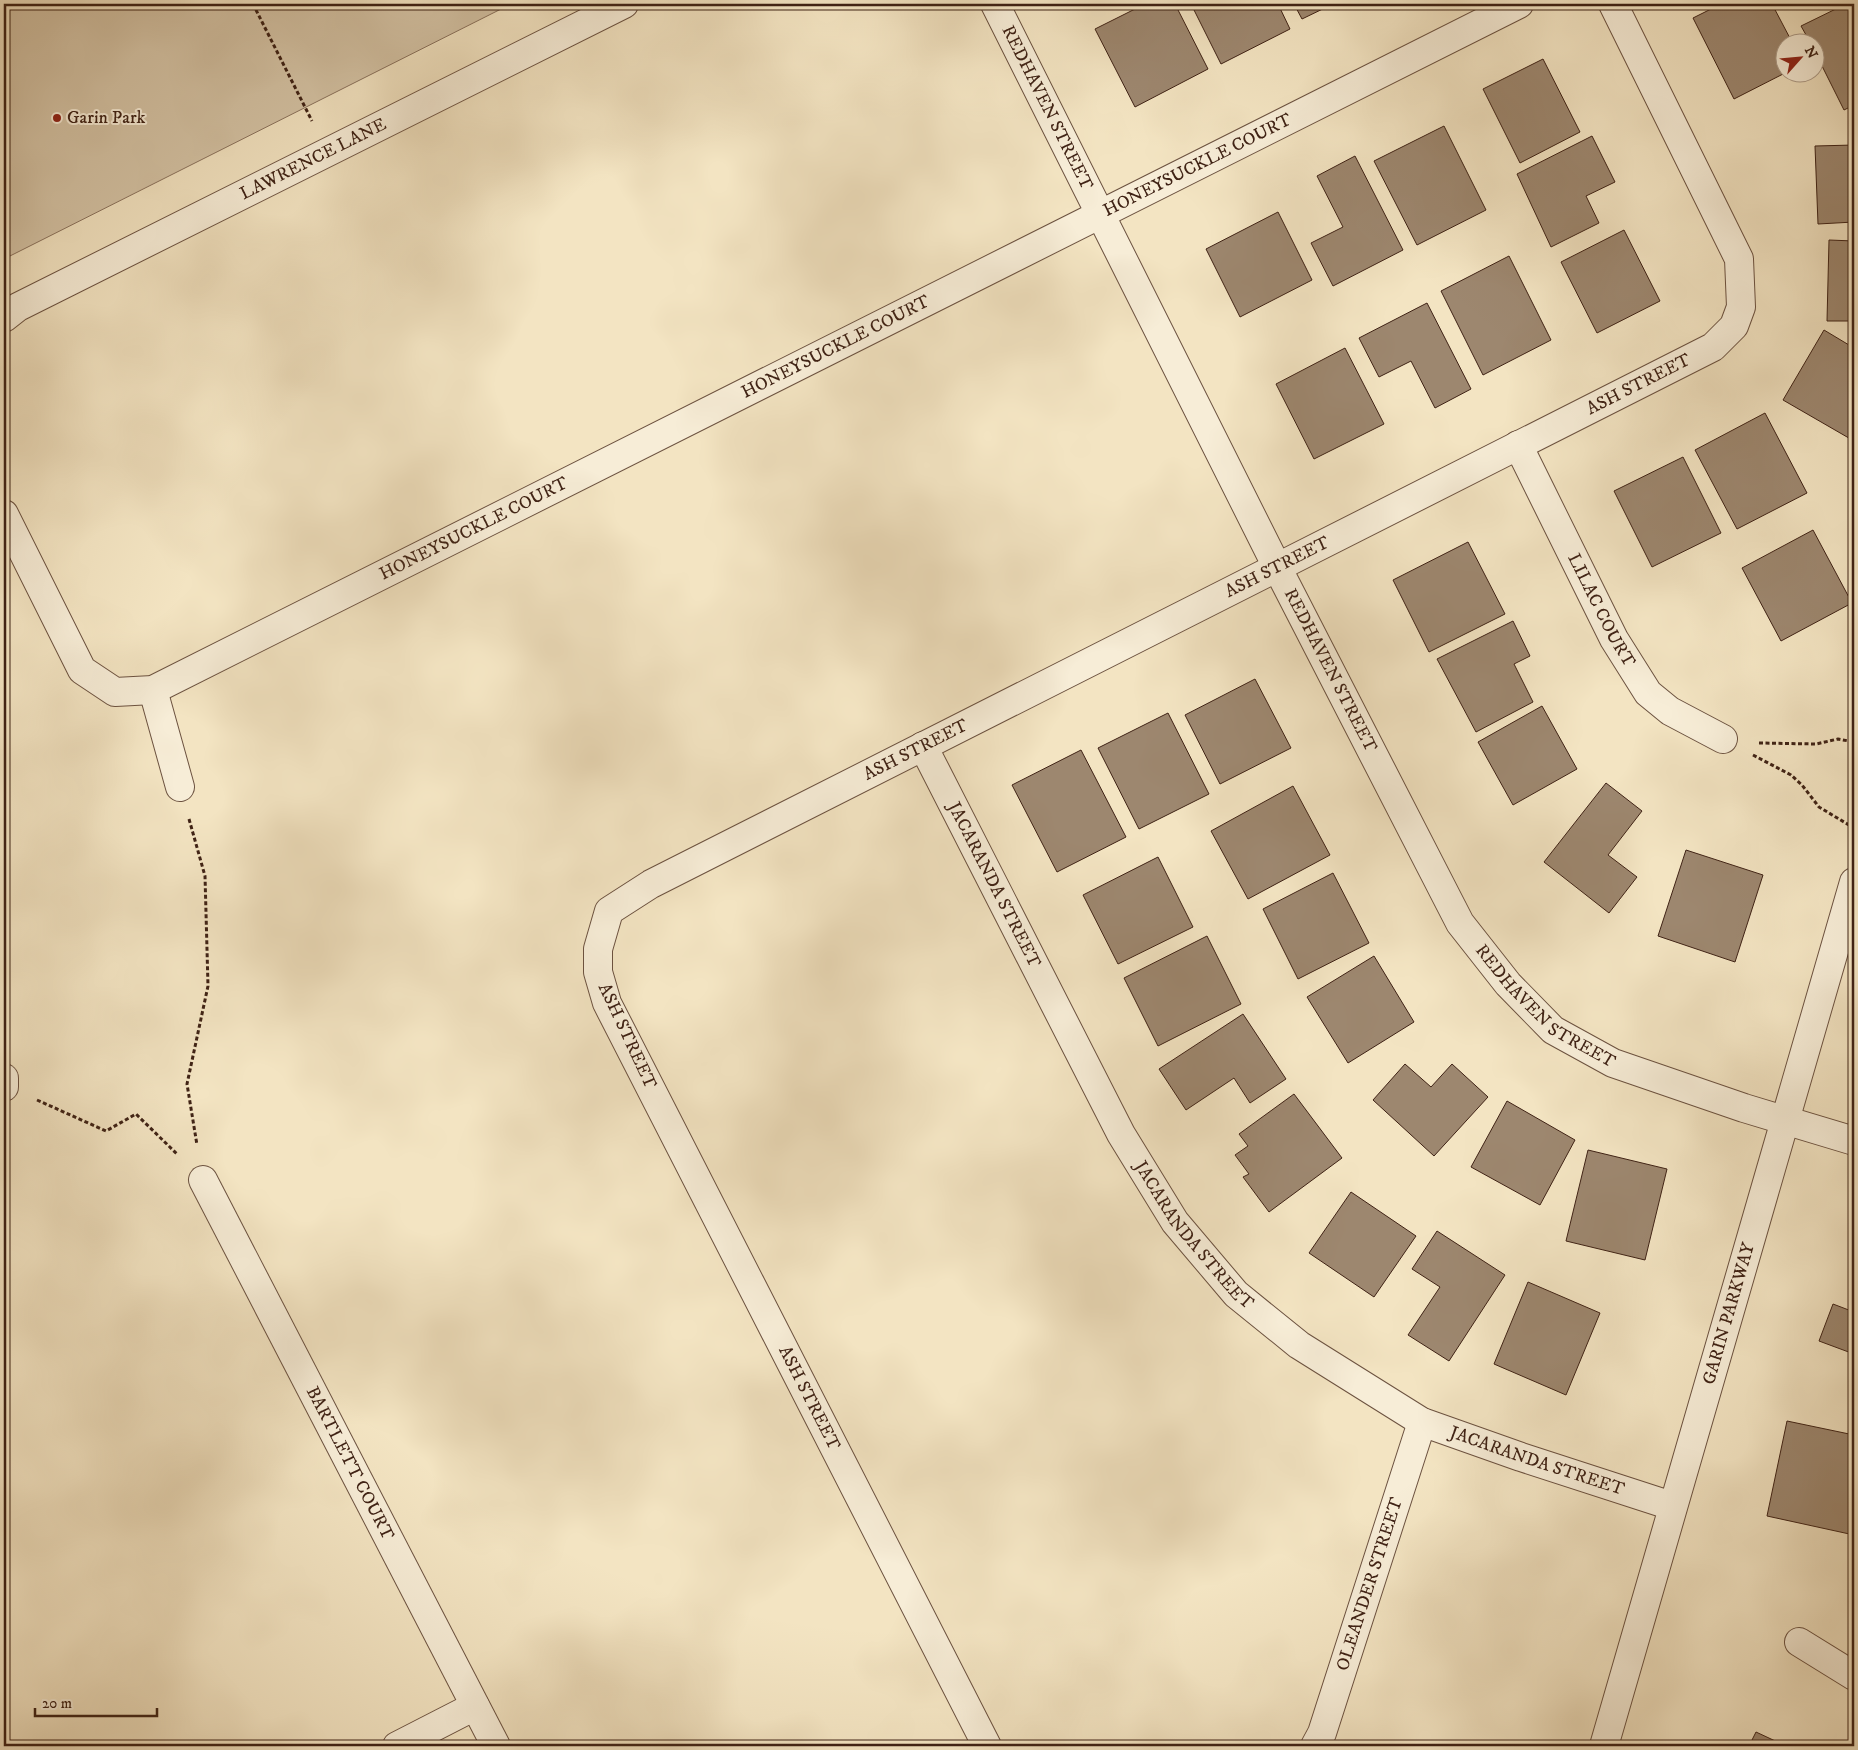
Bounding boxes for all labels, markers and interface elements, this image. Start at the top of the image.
street label: REDHAVEN STREET [997,22,1097,194]
north arrow [1776,32,1826,82]
text: N [1800,43,1822,62]
place label: Garin Park [67,107,146,129]
street label: HONEYSUCKLE COURT [1100,109,1296,222]
marker: Garin Park [51,112,63,124]
street label: LAWRENCE LANE [236,113,390,205]
street label: HONEYSUCKLE COURT [738,291,934,404]
street label: ASH STREET [1583,349,1695,420]
street label: HONEYSUCKLE COURT [376,472,572,585]
street label: ASH STREET [1221,532,1333,603]
street label: LILAC COURT [1562,550,1640,671]
street label: REDHAVEN STREET [1279,585,1382,756]
street label: ASH STREET [860,714,972,786]
street label: JACARANDA STREET [942,797,1045,972]
street label: REDHAVEN STREET [1470,940,1620,1073]
street label: ASH STREET [593,980,661,1093]
street label: JACARANDA STREET [1128,1156,1258,1315]
street label: GARIN PARKWAY [1698,1240,1760,1387]
street label: ASH STREET [773,1342,845,1454]
street label: BARTLETT COURT [301,1383,399,1544]
street label: JACARANDA STREET [1445,1421,1627,1501]
street label: OLEANDER STREET [1332,1495,1408,1674]
scale bar [35,1685,158,1717]
text: 20 m [42,1694,72,1713]

